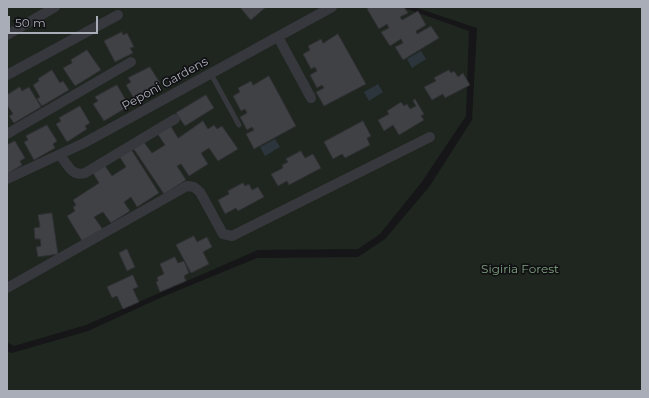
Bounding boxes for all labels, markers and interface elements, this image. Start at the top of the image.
scale bar [10,8,100,34]
text: 50 m [15,15,46,30]
street label: Peponi Gardens [119,54,211,114]
park label: Sigiria Forest [481,262,559,276]

